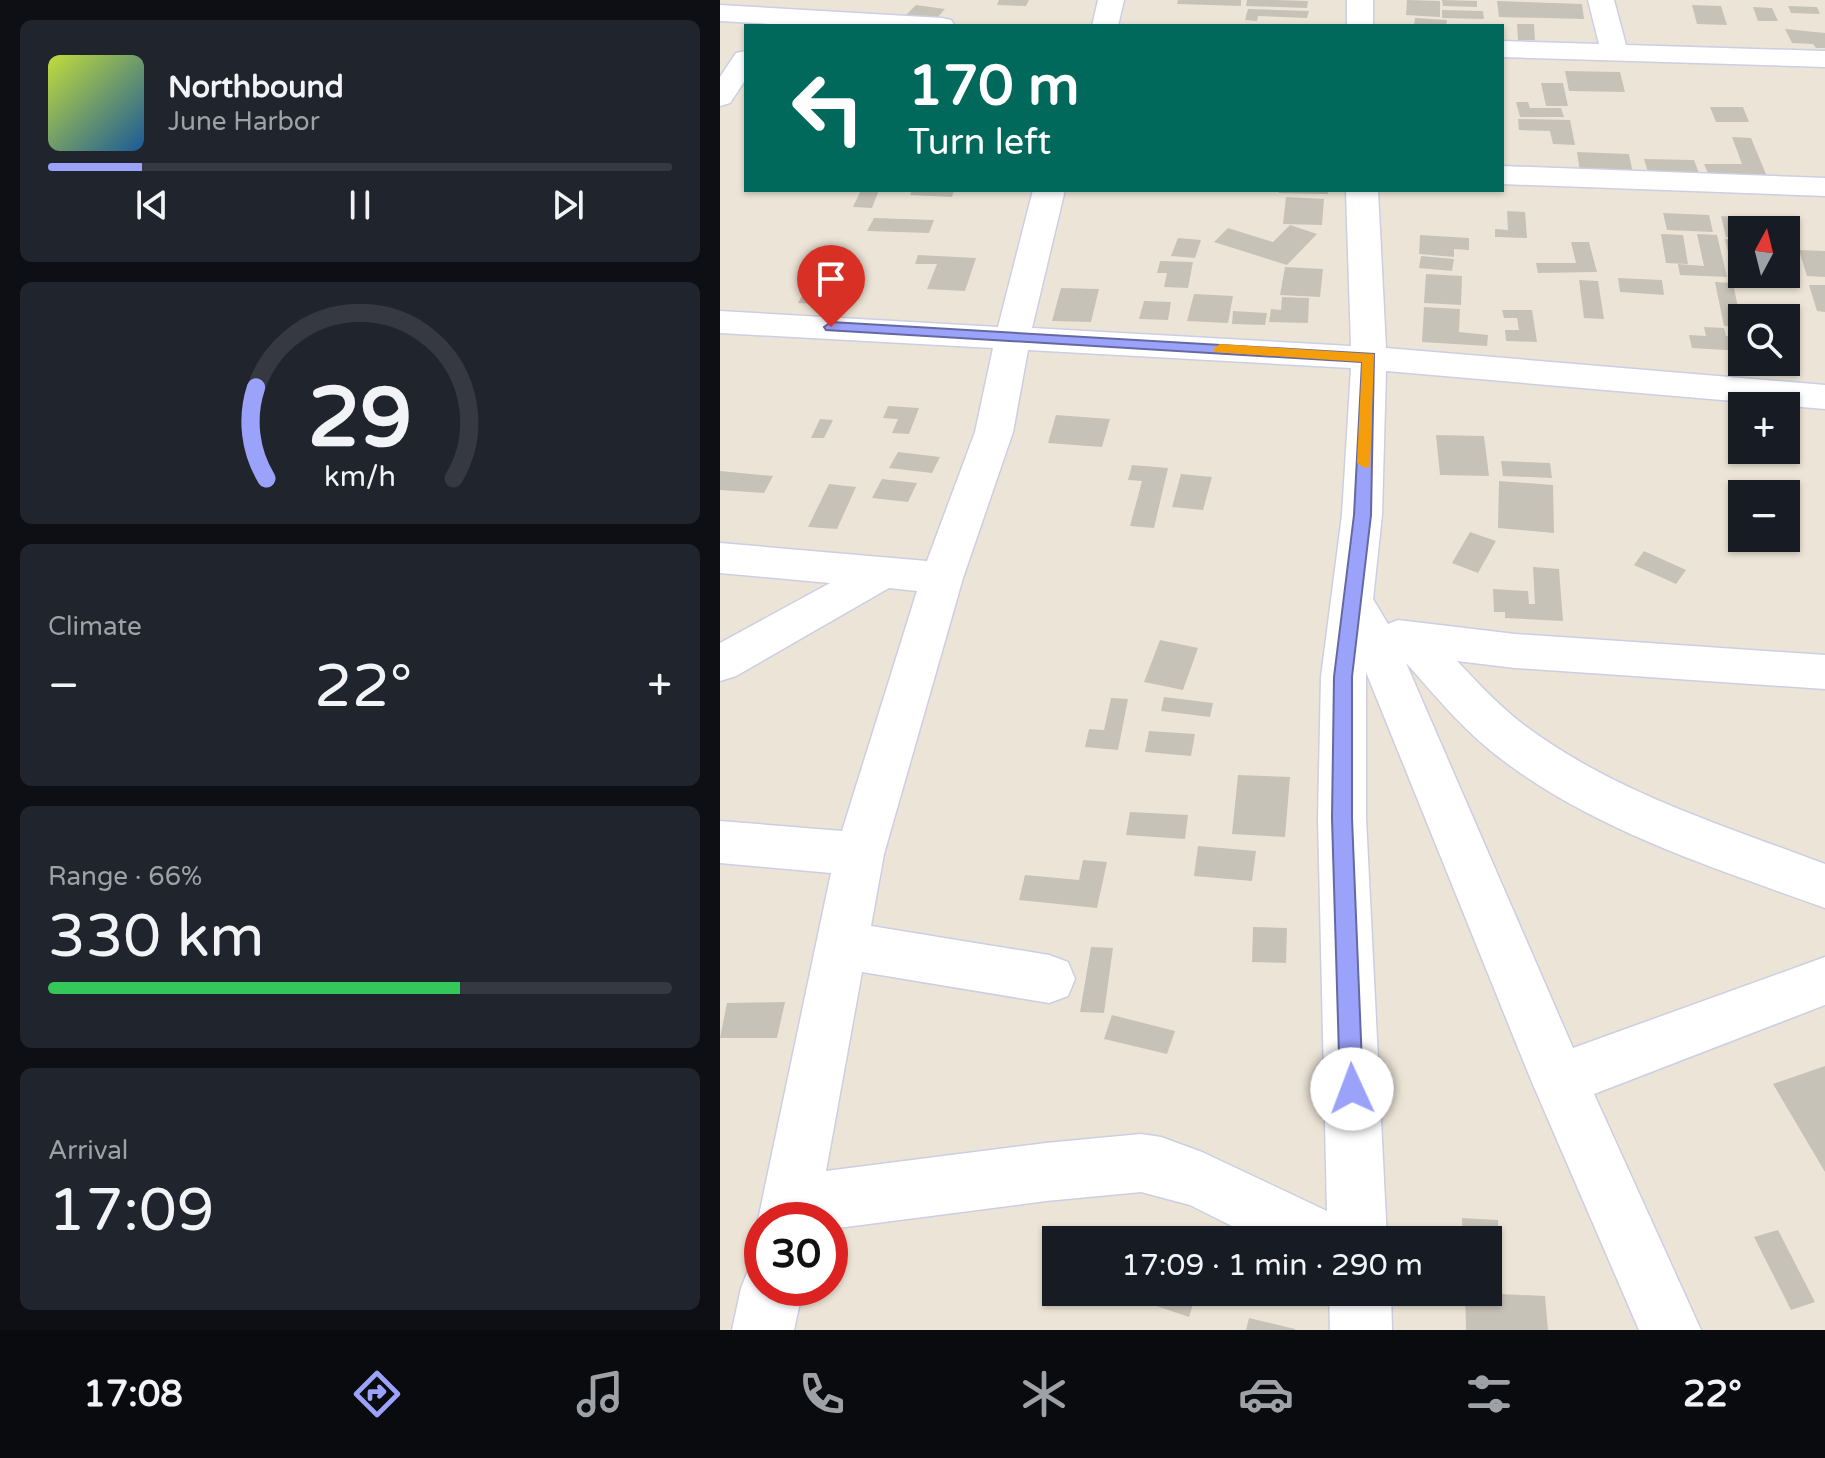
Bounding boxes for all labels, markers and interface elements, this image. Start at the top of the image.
text: 170 m [908,53,1079,120]
icon: left [776,56,880,160]
text: Northbound [168,69,344,106]
text: June Harbor [168,106,320,137]
text: Turn left [908,121,1051,164]
icon: previous [130,183,174,227]
icon: pause [338,183,382,227]
icon: next [546,183,590,227]
north arrow [1728,216,1800,288]
map controls [1728,216,1800,552]
pin [797,245,865,327]
icon: arrive [809,257,853,301]
button: search [1728,304,1800,376]
text: 29 [308,369,412,469]
button: + [1728,392,1800,464]
text: km/h [324,460,396,494]
button: − [1728,480,1800,552]
text: Climate [48,611,142,642]
text: 22° [314,651,412,723]
text: − [48,660,79,713]
text: + [647,660,672,713]
text: Range · 66% [48,861,202,892]
text: 330 km [48,901,264,973]
position arrow [1310,1047,1394,1131]
text: Arrival [48,1135,128,1166]
text: 17:09 [48,1175,214,1247]
speed limit sign: 30 [744,1202,848,1306]
text: 17:09 · 1 min · 290 m [1121,1247,1423,1284]
icon: directions [349,1366,405,1422]
icon: music [572,1366,628,1422]
icon: phone [794,1366,850,1422]
icon: climate [1016,1366,1072,1422]
icon: car [1238,1366,1294,1422]
icon: filters [1461,1366,1517,1422]
text: 17:08 [83,1373,183,1416]
text: 22° [1683,1373,1742,1416]

